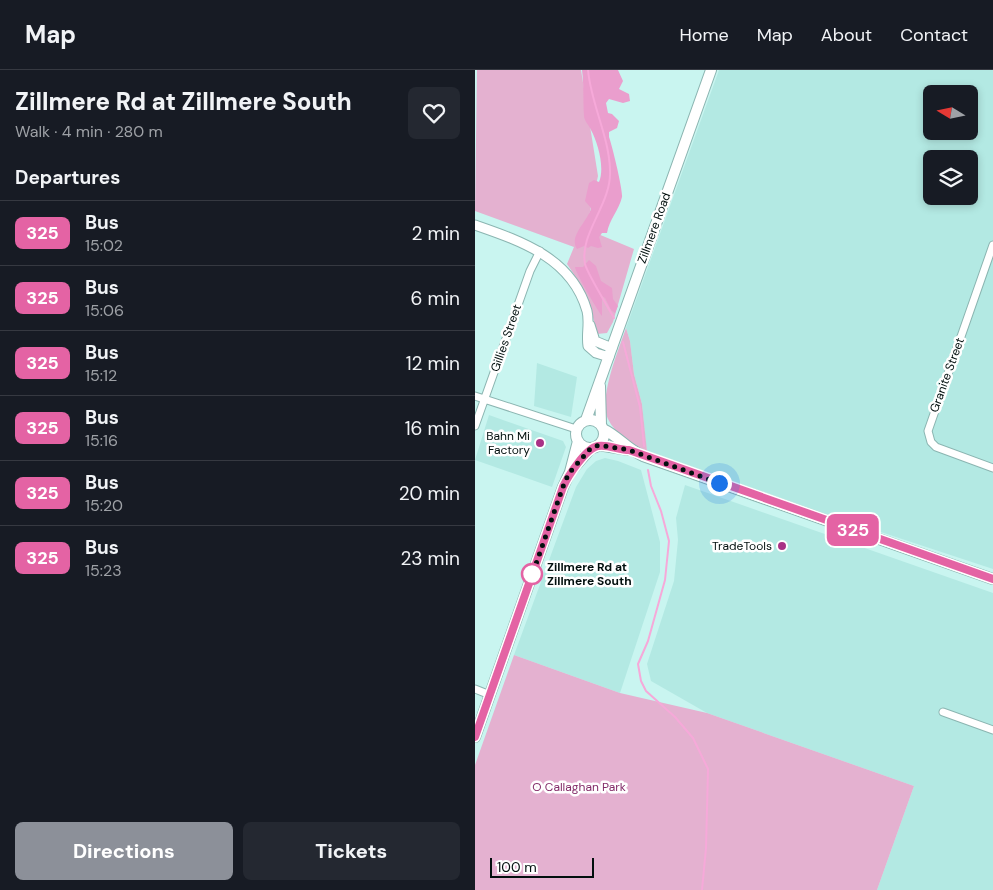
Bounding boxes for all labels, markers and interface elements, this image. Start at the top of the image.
text: Map [25,19,76,50]
text: Home [679,23,729,47]
text: Map [757,23,793,47]
text: About [821,23,872,47]
text: Contact [900,23,968,47]
north arrow [923,85,977,140]
map controls [923,85,978,205]
text: Zillmere Rd at Zillmere South [15,86,352,117]
button: heart [408,87,460,139]
text: Walk · 4 min · 280 m [15,121,163,142]
button: layers [923,150,978,205]
text: Departures [15,165,120,190]
street label: Zillmere Road [634,190,674,266]
text: Bus [85,210,119,235]
text: 325 [26,221,59,245]
text: 2 min [412,221,460,246]
text: 15:02 [85,235,123,256]
text: Bus [85,275,119,300]
text: 325 [26,286,59,310]
text: 6 min [411,286,460,311]
text: 15:06 [85,300,124,321]
street label: Gillies Street [487,302,525,374]
street label: Granite Street [926,335,968,415]
text: Bus [85,340,119,365]
text: 325 [26,351,59,375]
text: 12 min [406,351,460,376]
text: 15:12 [85,365,117,386]
text: Bus [85,405,119,430]
text: 325 [26,416,59,440]
text: 16 min [405,416,460,441]
place label: Bahn Mi Factory [486,428,530,458]
text: 15:16 [85,430,118,451]
marker: Bahn Mi Factory [534,437,546,449]
text: Bus [85,470,119,495]
your location [707,471,732,496]
text: 325 [26,481,59,505]
text: 20 min [399,481,460,506]
text: 15:20 [85,495,123,516]
line badge: 325 [824,514,882,546]
text: 325 [837,518,869,542]
text: Bus [85,535,119,560]
place label: TradeTools [712,538,772,554]
marker: TradeTools [776,540,788,552]
text: 325 [26,546,59,570]
text: 23 min [400,546,460,571]
place label: Zillmere Rd at Zillmere South [547,559,632,589]
text: 15:23 [85,560,122,581]
marker: Zillmere Rd at Zillmere South [521,563,543,585]
park label: O Callaghan Park [532,779,626,795]
button: Directions [15,822,233,880]
button: Tickets [243,822,460,880]
scale bar [490,855,594,878]
text: 100 m [497,858,537,876]

